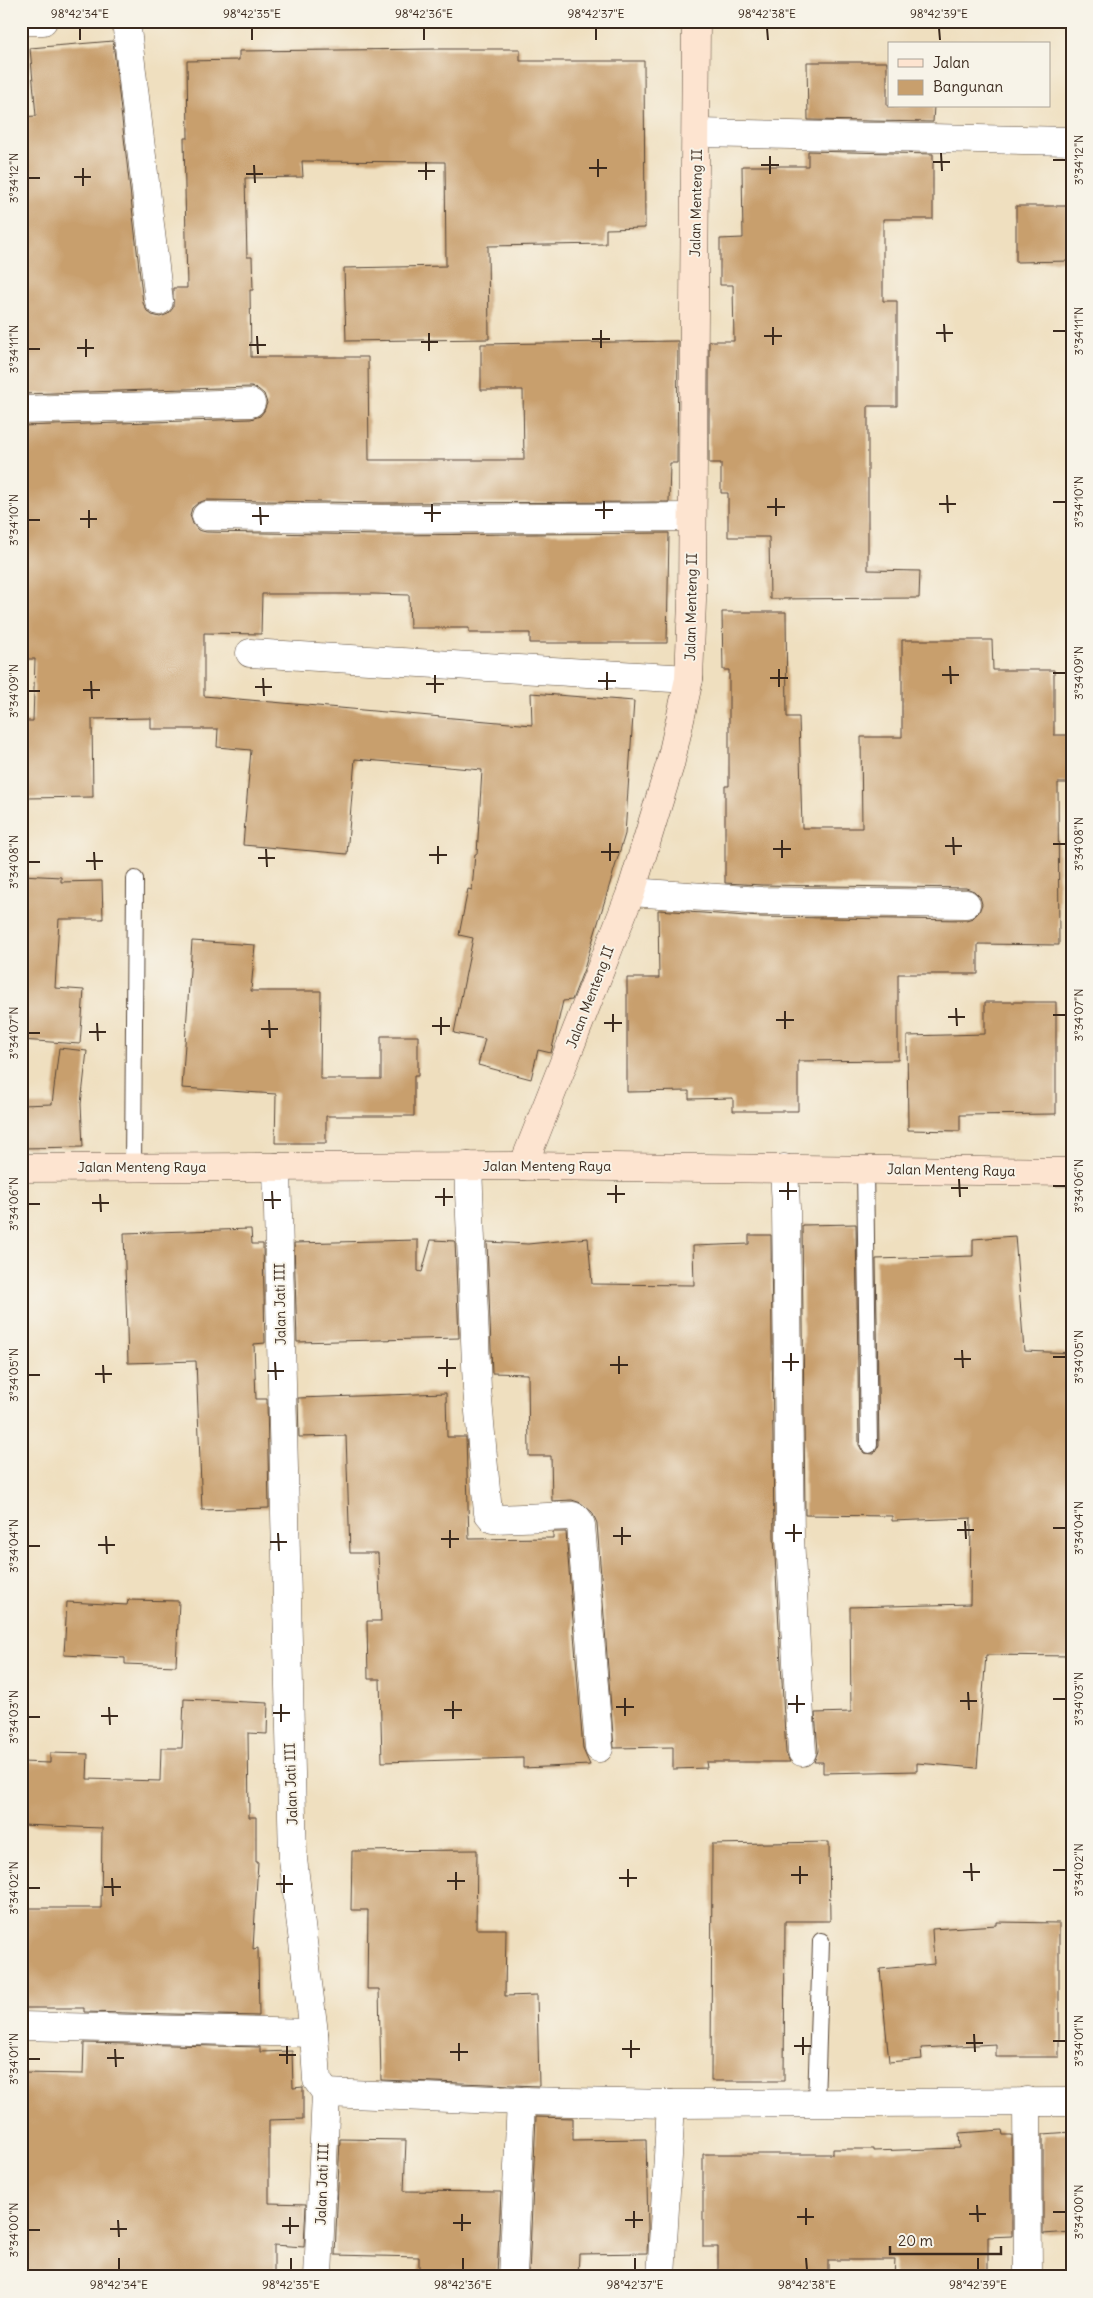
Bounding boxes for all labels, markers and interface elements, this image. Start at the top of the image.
text: 98°42'34"E [51,6,109,21]
text: 98°42'35"E [223,6,281,21]
text: 98°42'36"E [395,6,453,21]
text: 98°42'37"E [567,6,625,21]
text: 98°42'38"E [738,6,796,21]
text: 98°42'39"E [910,6,968,21]
legend [888,42,1050,108]
text: Jalan [933,53,970,72]
text: Bangunan [933,77,1003,96]
text: 3°34'12"N [1071,135,1086,185]
street label: Jalan Menteng II [686,149,706,257]
text: 3°34'12"N [6,153,21,203]
text: 3°34'11"N [1071,307,1086,355]
text: 3°34'11"N [6,325,21,373]
text: 3°34'10"N [1071,476,1086,528]
text: 3°34'10"N [6,494,21,546]
street label: Jalan Menteng II [681,553,701,661]
text: 3°34'09"N [1071,646,1086,700]
text: 3°34'09"N [6,664,21,718]
text: 3°34'08"N [1071,817,1086,871]
text: 3°34'08"N [6,835,21,889]
street label: Jalan Menteng II [562,943,618,1051]
text: 3°34'07"N [1071,989,1086,1041]
text: 3°34'07"N [6,1007,21,1059]
street label: Jalan Menteng Raya [483,1157,611,1175]
street label: Jalan Menteng Raya [78,1158,206,1176]
text: 3°34'06"N [1071,1159,1086,1213]
street label: Jalan Menteng Raya [887,1160,1015,1180]
text: 3°34'06"N [6,1177,21,1231]
street label: Jalan Jati III [270,1263,290,1345]
text: 3°34'05"N [1071,1330,1086,1384]
text: 3°34'05"N [6,1348,21,1402]
text: 3°34'04"N [1071,1501,1086,1555]
text: 3°34'04"N [6,1519,21,1573]
text: 3°34'03"N [1071,1672,1086,1726]
text: 3°34'03"N [6,1690,21,1744]
street label: Jalan Jati III [281,1743,301,1825]
text: 3°34'02"N [1071,1843,1086,1897]
text: 3°34'02"N [6,1861,21,1915]
text: 3°34'01"N [1071,2015,1086,2067]
text: 3°34'01"N [6,2033,21,2085]
street label: Jalan Jati III [312,2143,332,2225]
text: 3°34'00"N [1071,2184,1086,2240]
text: 3°34'00"N [6,2202,21,2258]
scale bar [890,2223,1002,2255]
text: 20 m [898,2231,933,2250]
text: 98°42'34"E [90,2277,148,2292]
text: 98°42'35"E [262,2277,320,2292]
text: 98°42'36"E [434,2277,492,2292]
text: 98°42'37"E [606,2277,664,2292]
text: 98°42'38"E [778,2277,836,2292]
text: 98°42'39"E [949,2277,1007,2292]

